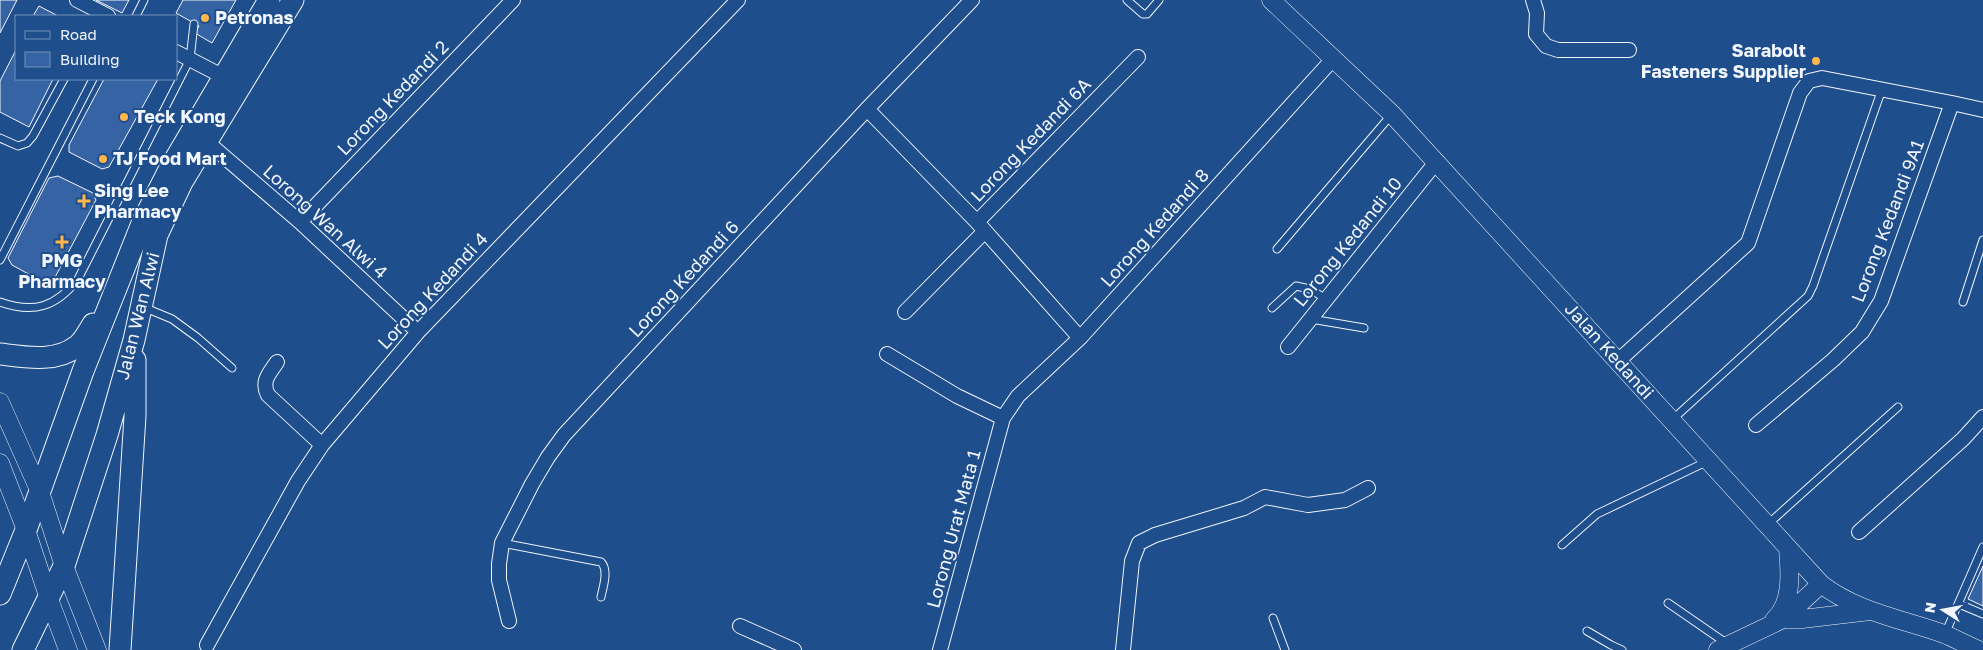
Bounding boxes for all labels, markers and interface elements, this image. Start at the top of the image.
place label: Petronas [215,6,294,28]
marker: Petronas [199,12,211,24]
legend [15,15,178,80]
text: Road [60,25,97,43]
street label: Lorong Kedandi 2 [332,35,453,159]
place label: Sarabolt Fasteners Supplier [1641,39,1806,82]
text: Building [60,50,120,68]
marker: Sarabolt Fasteners Supplier [1810,55,1822,67]
street label: Lorong Kedandi 6A [966,73,1095,206]
place label: Teck Kong [134,105,226,127]
marker: Teck Kong [118,111,130,123]
street label: Lorong Kedandi 9A1 [1846,136,1928,305]
place label: TJ Food Mart [113,147,227,169]
marker: TJ Food Mart [97,153,109,165]
street label: Lorong Wan Alwi 4 [259,160,392,283]
street label: Lorong Kedandi 8 [1095,164,1213,291]
street label: Lorong Kedandi 10 [1288,172,1406,311]
place label: Sing Lee Pharmacy [94,179,182,222]
marker: Sing Lee Pharmacy [78,195,90,207]
street label: Lorong Kedandi 6 [624,216,743,341]
street label: Lorong Kedandi 4 [373,227,492,353]
marker: PMG Pharmacy [56,236,68,248]
place label: PMG Pharmacy [18,249,106,292]
street label: Jalan Wan Alwi [111,250,164,382]
street label: Jalan Kedandi [1561,297,1659,403]
street label: Lorong Urat Mata 1 [921,447,985,610]
north arrow [1918,585,1968,635]
text: N [1920,601,1939,614]

